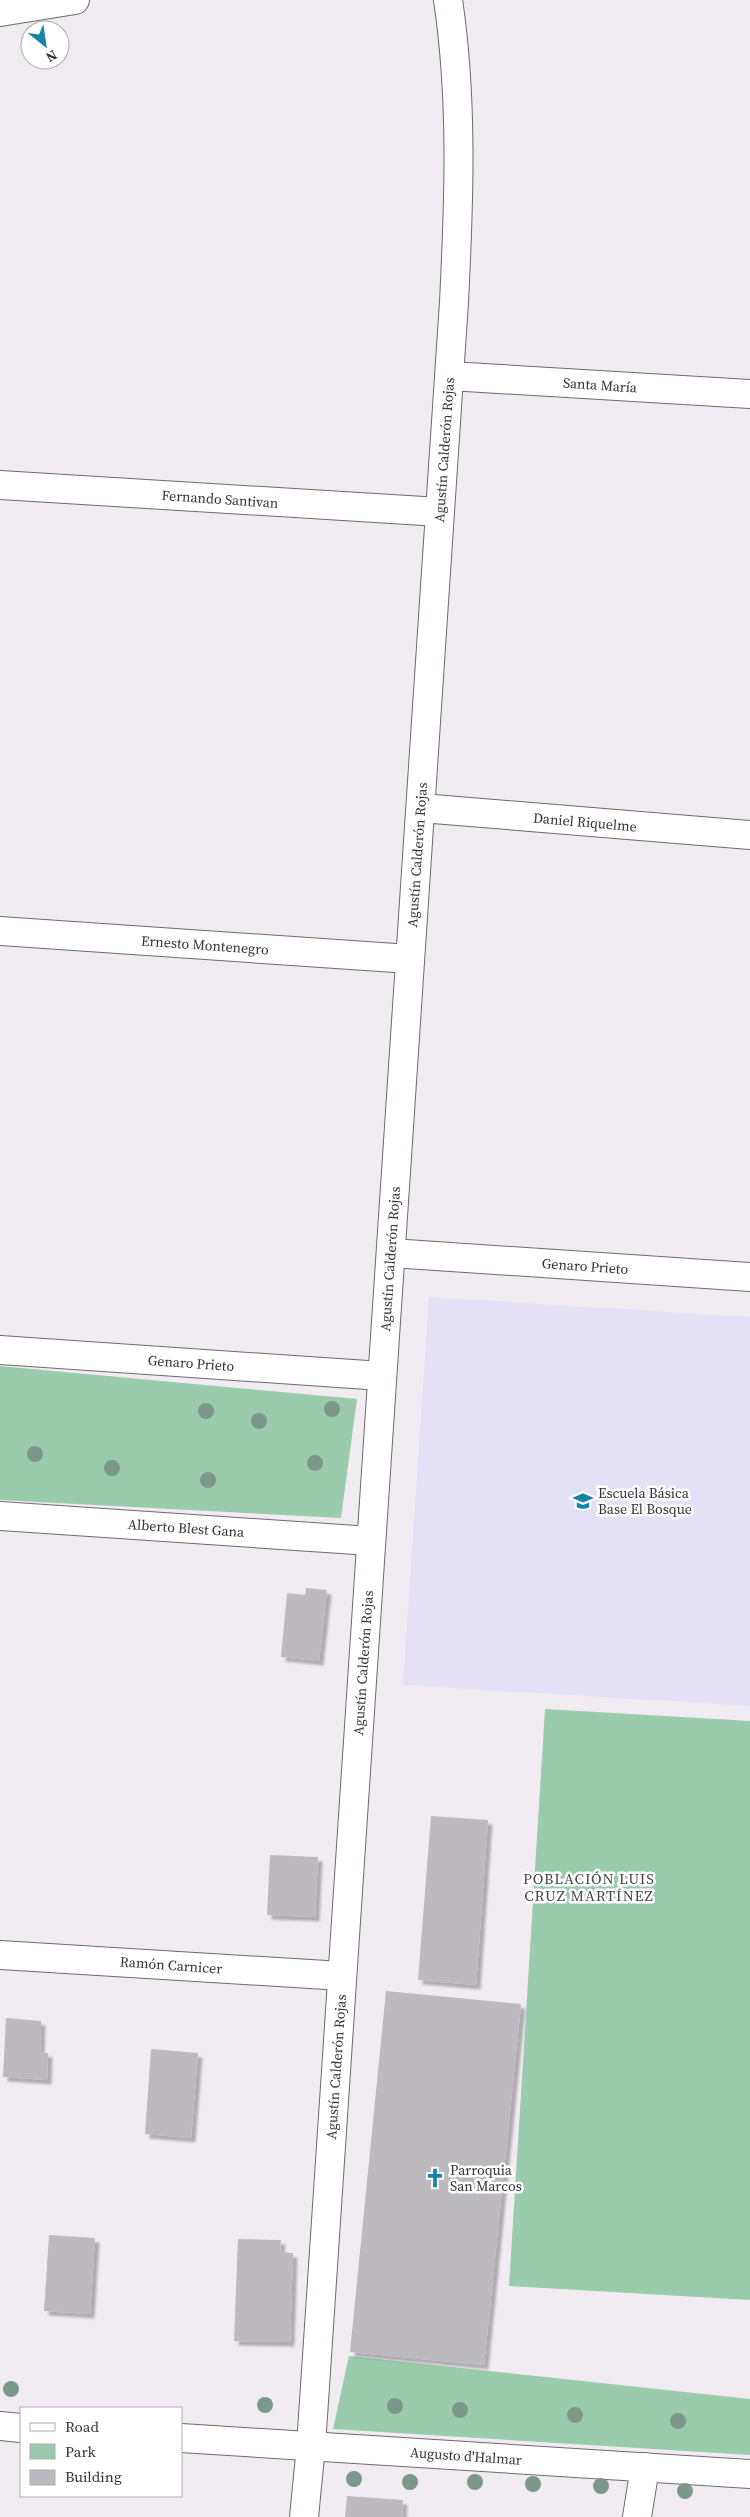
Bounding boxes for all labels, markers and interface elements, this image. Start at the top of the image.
north arrow [20,20,70,70]
text: N [42,45,61,67]
street label: Santa María [562,372,639,398]
street label: Agustín Calderón Rojas [429,377,459,523]
street label: Fernando Santivan [161,485,280,513]
street label: Agustín Calderón Rojas [402,782,432,928]
street label: Daniel Riquelme [532,808,638,836]
street label: Ernesto Montenegro [140,931,270,959]
street label: Agustín Calderón Rojas [375,1186,405,1332]
street label: Genaro Prieto [541,1253,629,1279]
street label: Genaro Prieto [147,1350,235,1376]
place label: Escuela Básica Base El Bosque [598,1483,692,1519]
school or university icon: Escuela Básica Base El Bosque [572,1490,594,1512]
street label: Alberto Blest Gana [127,1514,246,1542]
street label: Agustín Calderón Rojas [348,1590,378,1736]
district label: POBLACIÓN LUIS CRUZ MARTÍNEZ [523,1868,655,1906]
street label: Ramón Carnicer [119,1951,223,1979]
street label: Agustín Calderón Rojas [321,1994,351,2140]
place label: Parroquia San Marcos [450,2160,522,2196]
church icon: Parroquia San Marcos [424,2167,446,2189]
legend [20,2407,182,2497]
text: Road [65,2416,99,2437]
text: Park [65,2441,97,2462]
street label: Augusto d'Halmar [409,2442,523,2470]
text: Building [65,2466,122,2487]

